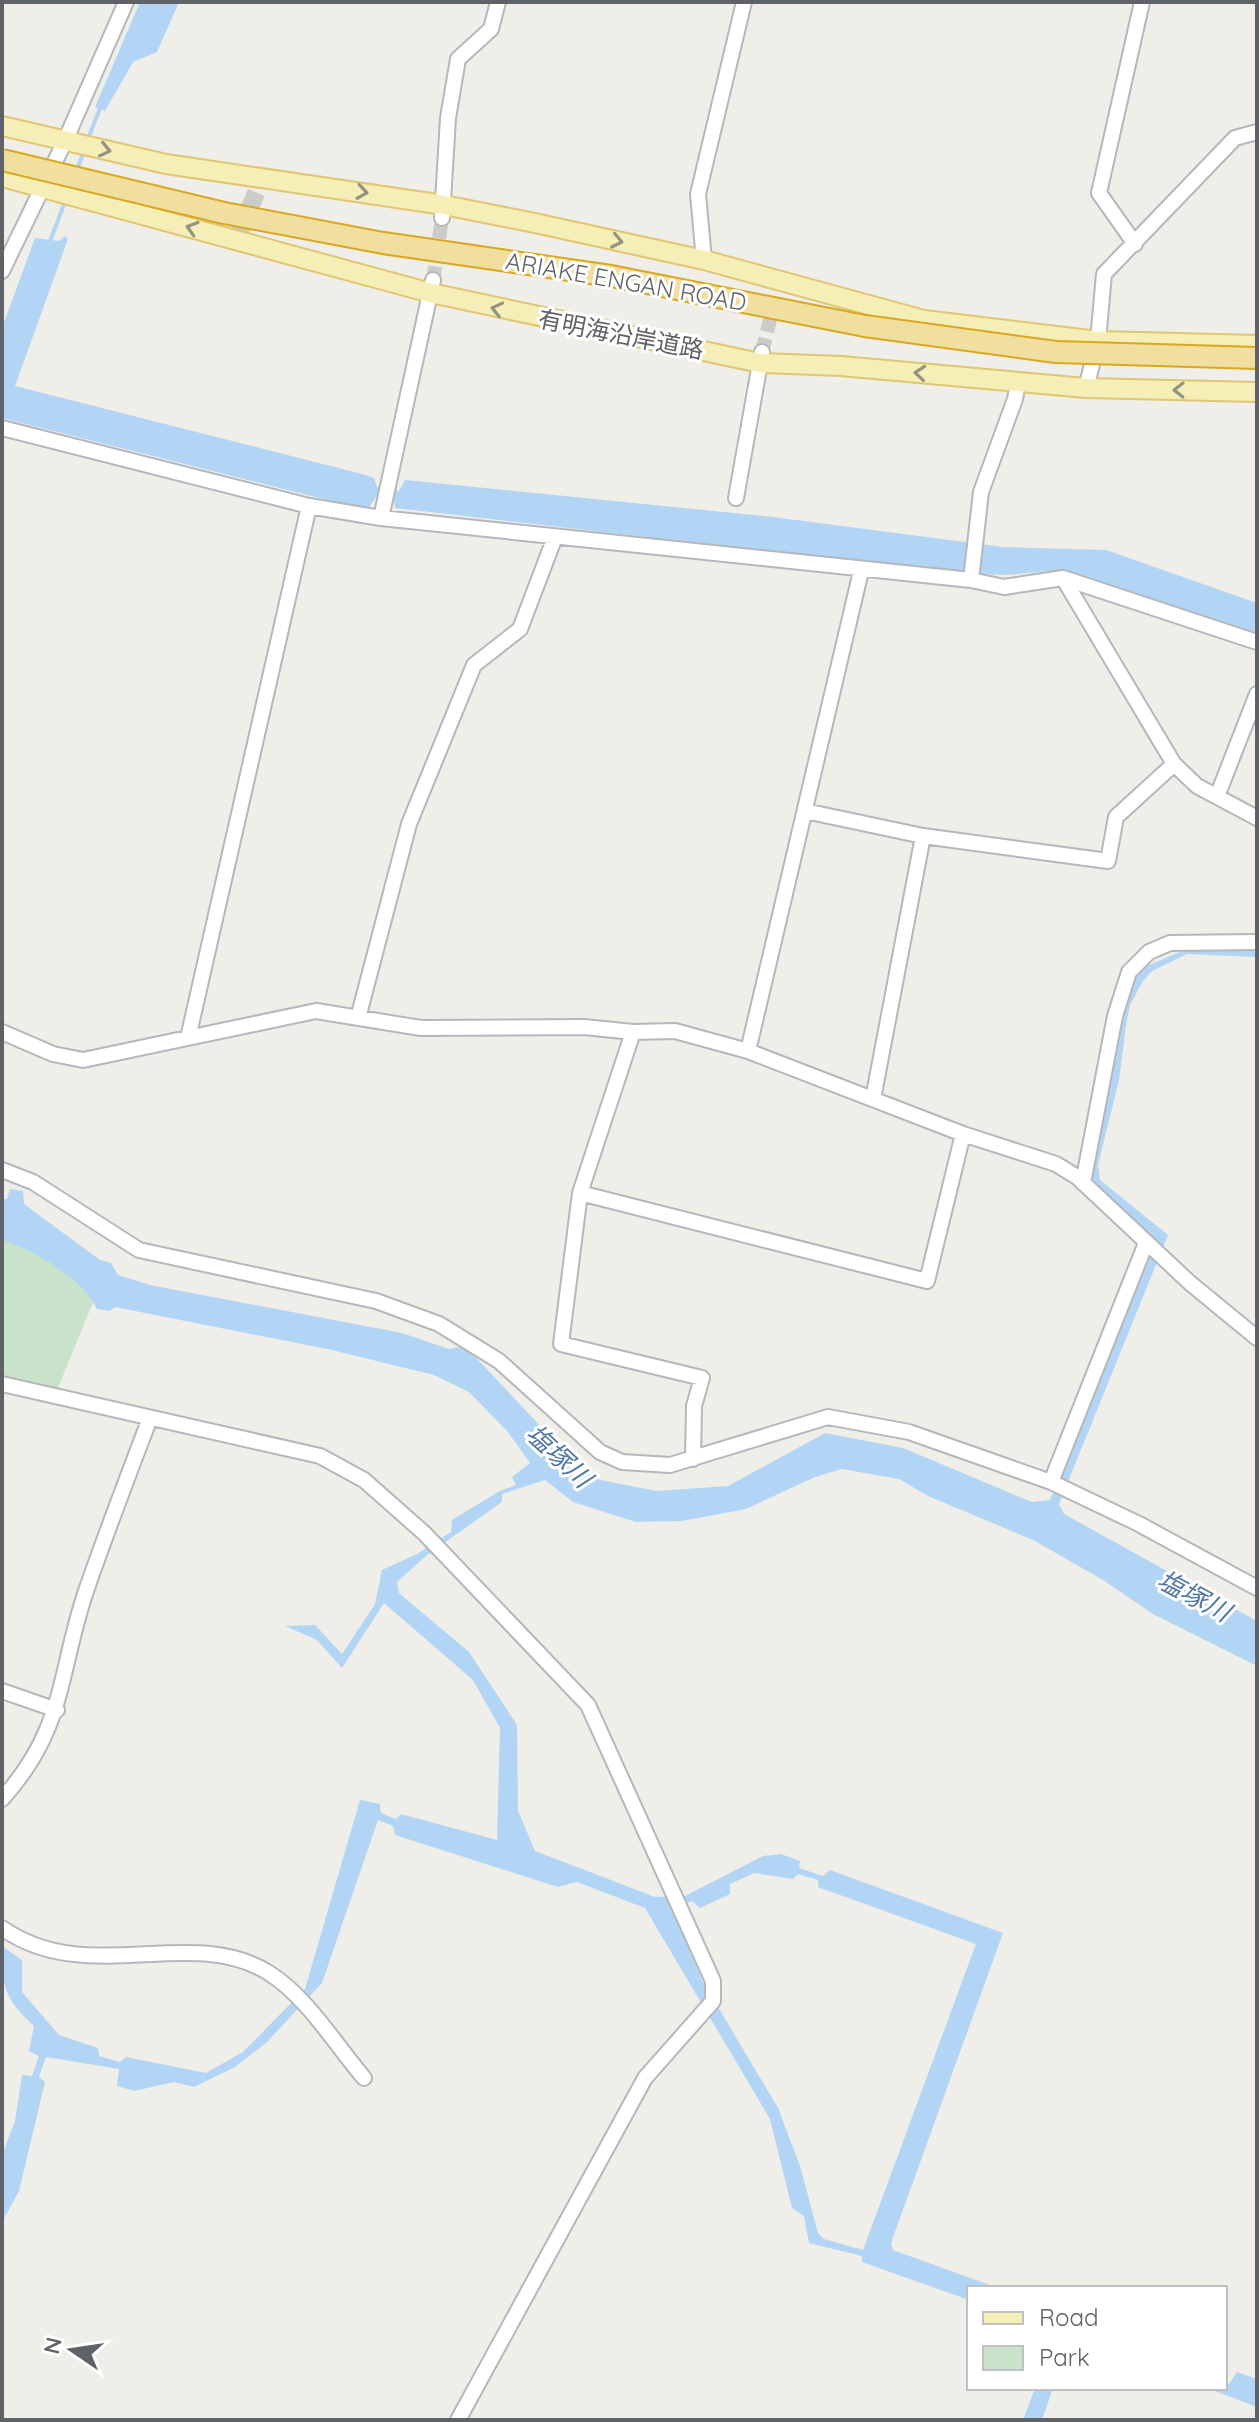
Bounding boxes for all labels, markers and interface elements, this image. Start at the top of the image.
one-way arrow [98,141,111,158]
one-way arrow [355,183,368,200]
one-way arrow [186,221,199,237]
one-way arrow [610,232,623,249]
street label: ARIAKE ENGAN ROAD [504,245,749,317]
one-way arrow [491,302,505,319]
street label: 有明海沿岸道路 [536,303,707,365]
one-way arrow [913,365,926,382]
one-way arrow [1172,381,1185,399]
water label: 塩塚川 [520,1417,601,1496]
water label: 塩塚川 [1152,1563,1239,1630]
legend [967,2286,1227,2390]
text: Road [1039,2302,1099,2332]
north arrow [32,2310,112,2390]
text: N [37,2334,68,2357]
text: Park [1039,2342,1090,2372]

